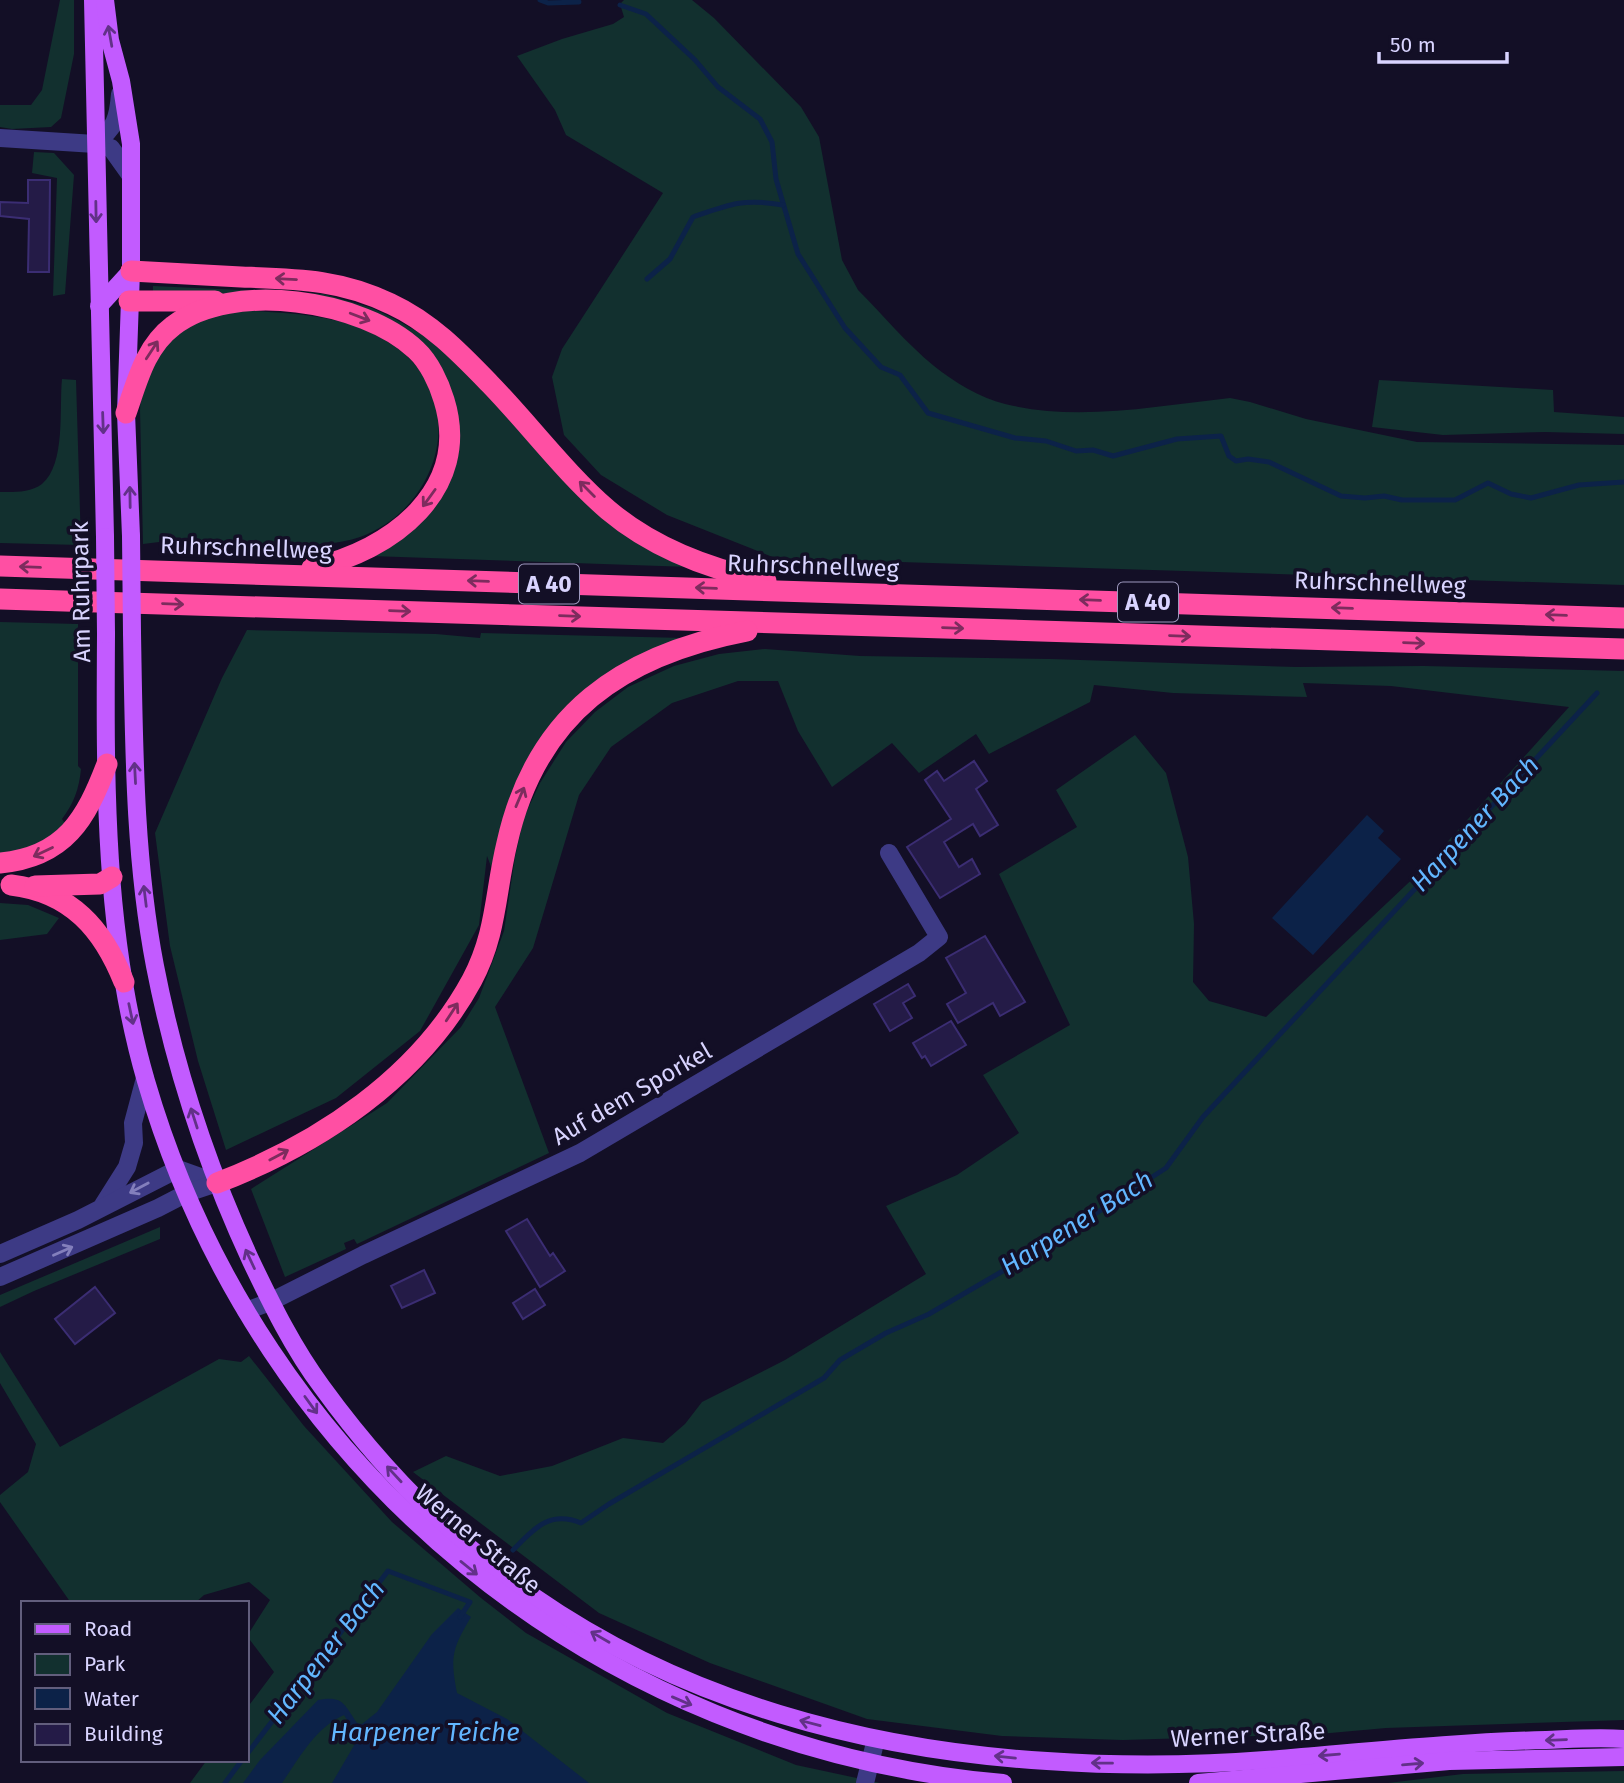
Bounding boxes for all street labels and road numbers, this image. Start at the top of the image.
street label: Am Ruhrpark [66,520,96,663]
street label: Ruhrschnellweg [159,531,333,565]
street label: Ruhrschnellweg [726,549,900,583]
road number: A 40 [519,564,579,604]
street label: Ruhrschnellweg [1293,566,1467,600]
road number: A 40 [1118,582,1178,622]
street label: Auf dem Sporkel [547,1037,717,1151]
street label: Werner Straße [410,1478,546,1600]
street label: Werner Straße [1170,1717,1326,1753]

